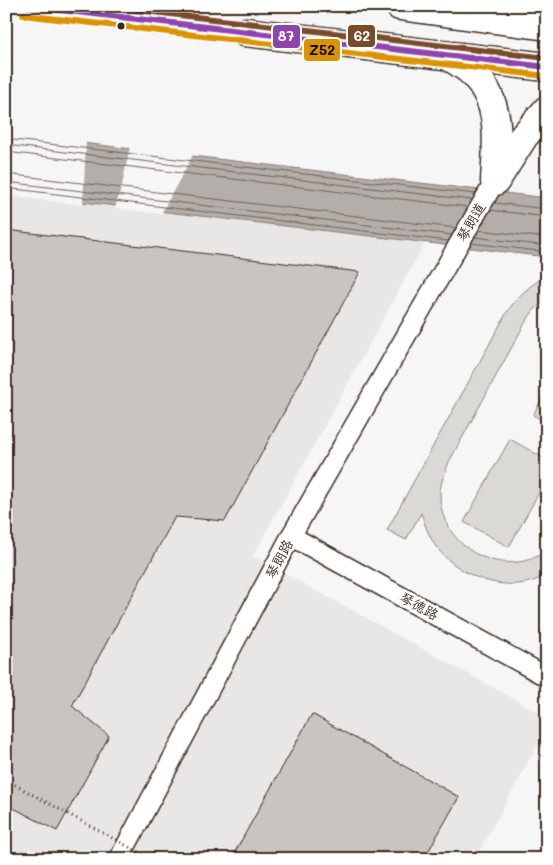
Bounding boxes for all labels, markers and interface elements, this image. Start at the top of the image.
unlabelled marker [116,21,126,31]
line badge: 87 [272,24,301,49]
line badge: 62 [347,24,376,48]
text: 87 [278,26,294,45]
text: 62 [354,26,370,45]
line badge: Z52 [303,38,341,62]
text: Z52 [309,40,335,59]
street label: 琴朗道 [452,199,489,245]
street label: 琴朗路 [260,536,297,582]
street label: 琴德路 [396,587,442,624]

